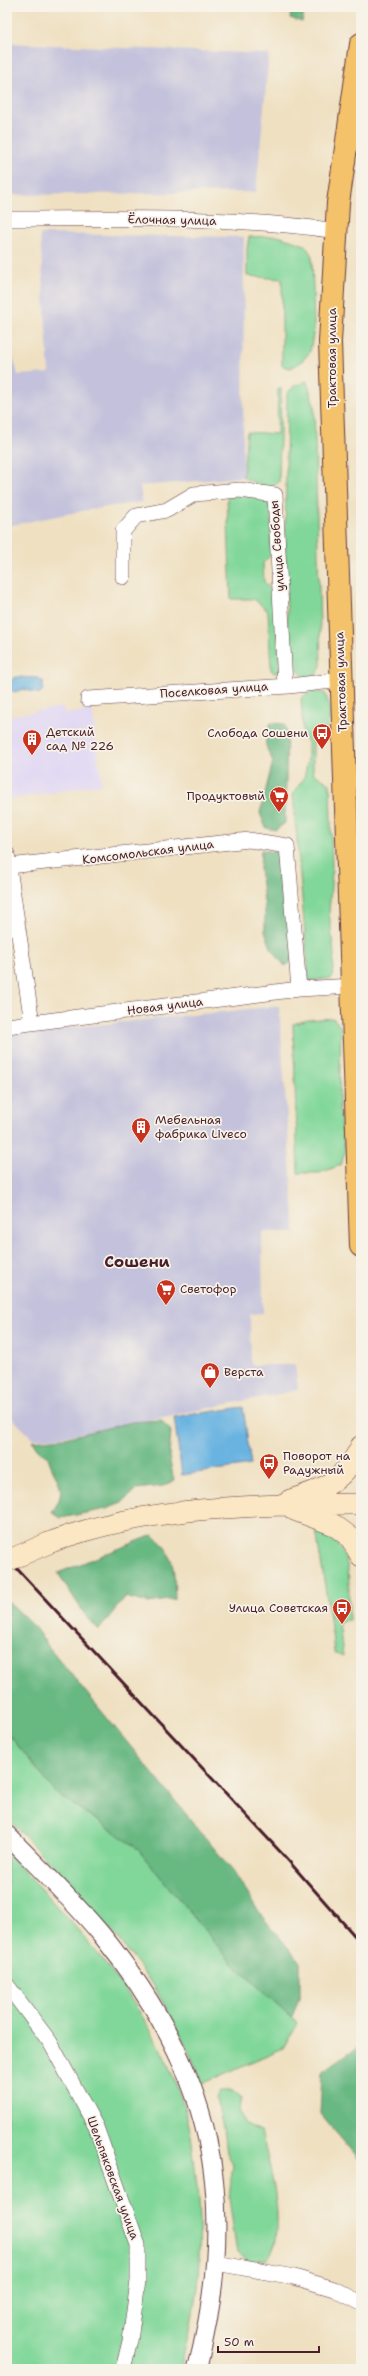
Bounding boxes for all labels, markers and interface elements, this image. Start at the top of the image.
street label: Ёлочная улица [127,211,217,229]
street label: Трактовая улица [324,307,340,408]
street label: улица Свободы [266,500,288,592]
street label: Трактовая улица [331,631,351,733]
street label: Поселковая улица [159,678,269,702]
bus stop icon: Слобода Сошени [311,722,333,750]
place label: Детский сад № 226 [46,724,114,754]
place label: Слобода Сошени [207,725,308,741]
building icon: Детский сад № 226 [21,728,43,756]
supermarket icon: Продуктовый [268,785,290,813]
place label: Продуктовый [187,788,265,804]
street label: Комсомольская улица [81,836,215,868]
street label: Новая улица [126,993,205,1019]
place label: Мебельная фабрика Liveco [155,1112,247,1142]
building icon: Мебельная фабрика Liveco [130,1116,152,1144]
district label: Сошени [104,1251,170,1272]
supermarket icon: Светофор [155,1278,177,1306]
place label: Светофор [180,1281,237,1297]
shop icon: Верста [199,1361,221,1389]
place label: Верста [224,1364,264,1380]
place label: Поворот на Радужный [283,1448,351,1478]
bus stop icon: Поворот на Радужный [258,1452,280,1480]
bus stop icon: Улица Советская [331,1597,353,1625]
place label: Улица Советская [229,1600,328,1616]
street label: Шельпяковская улица [83,2114,143,2242]
scale bar [218,2328,319,2354]
text: 50 m [224,2334,254,2350]

